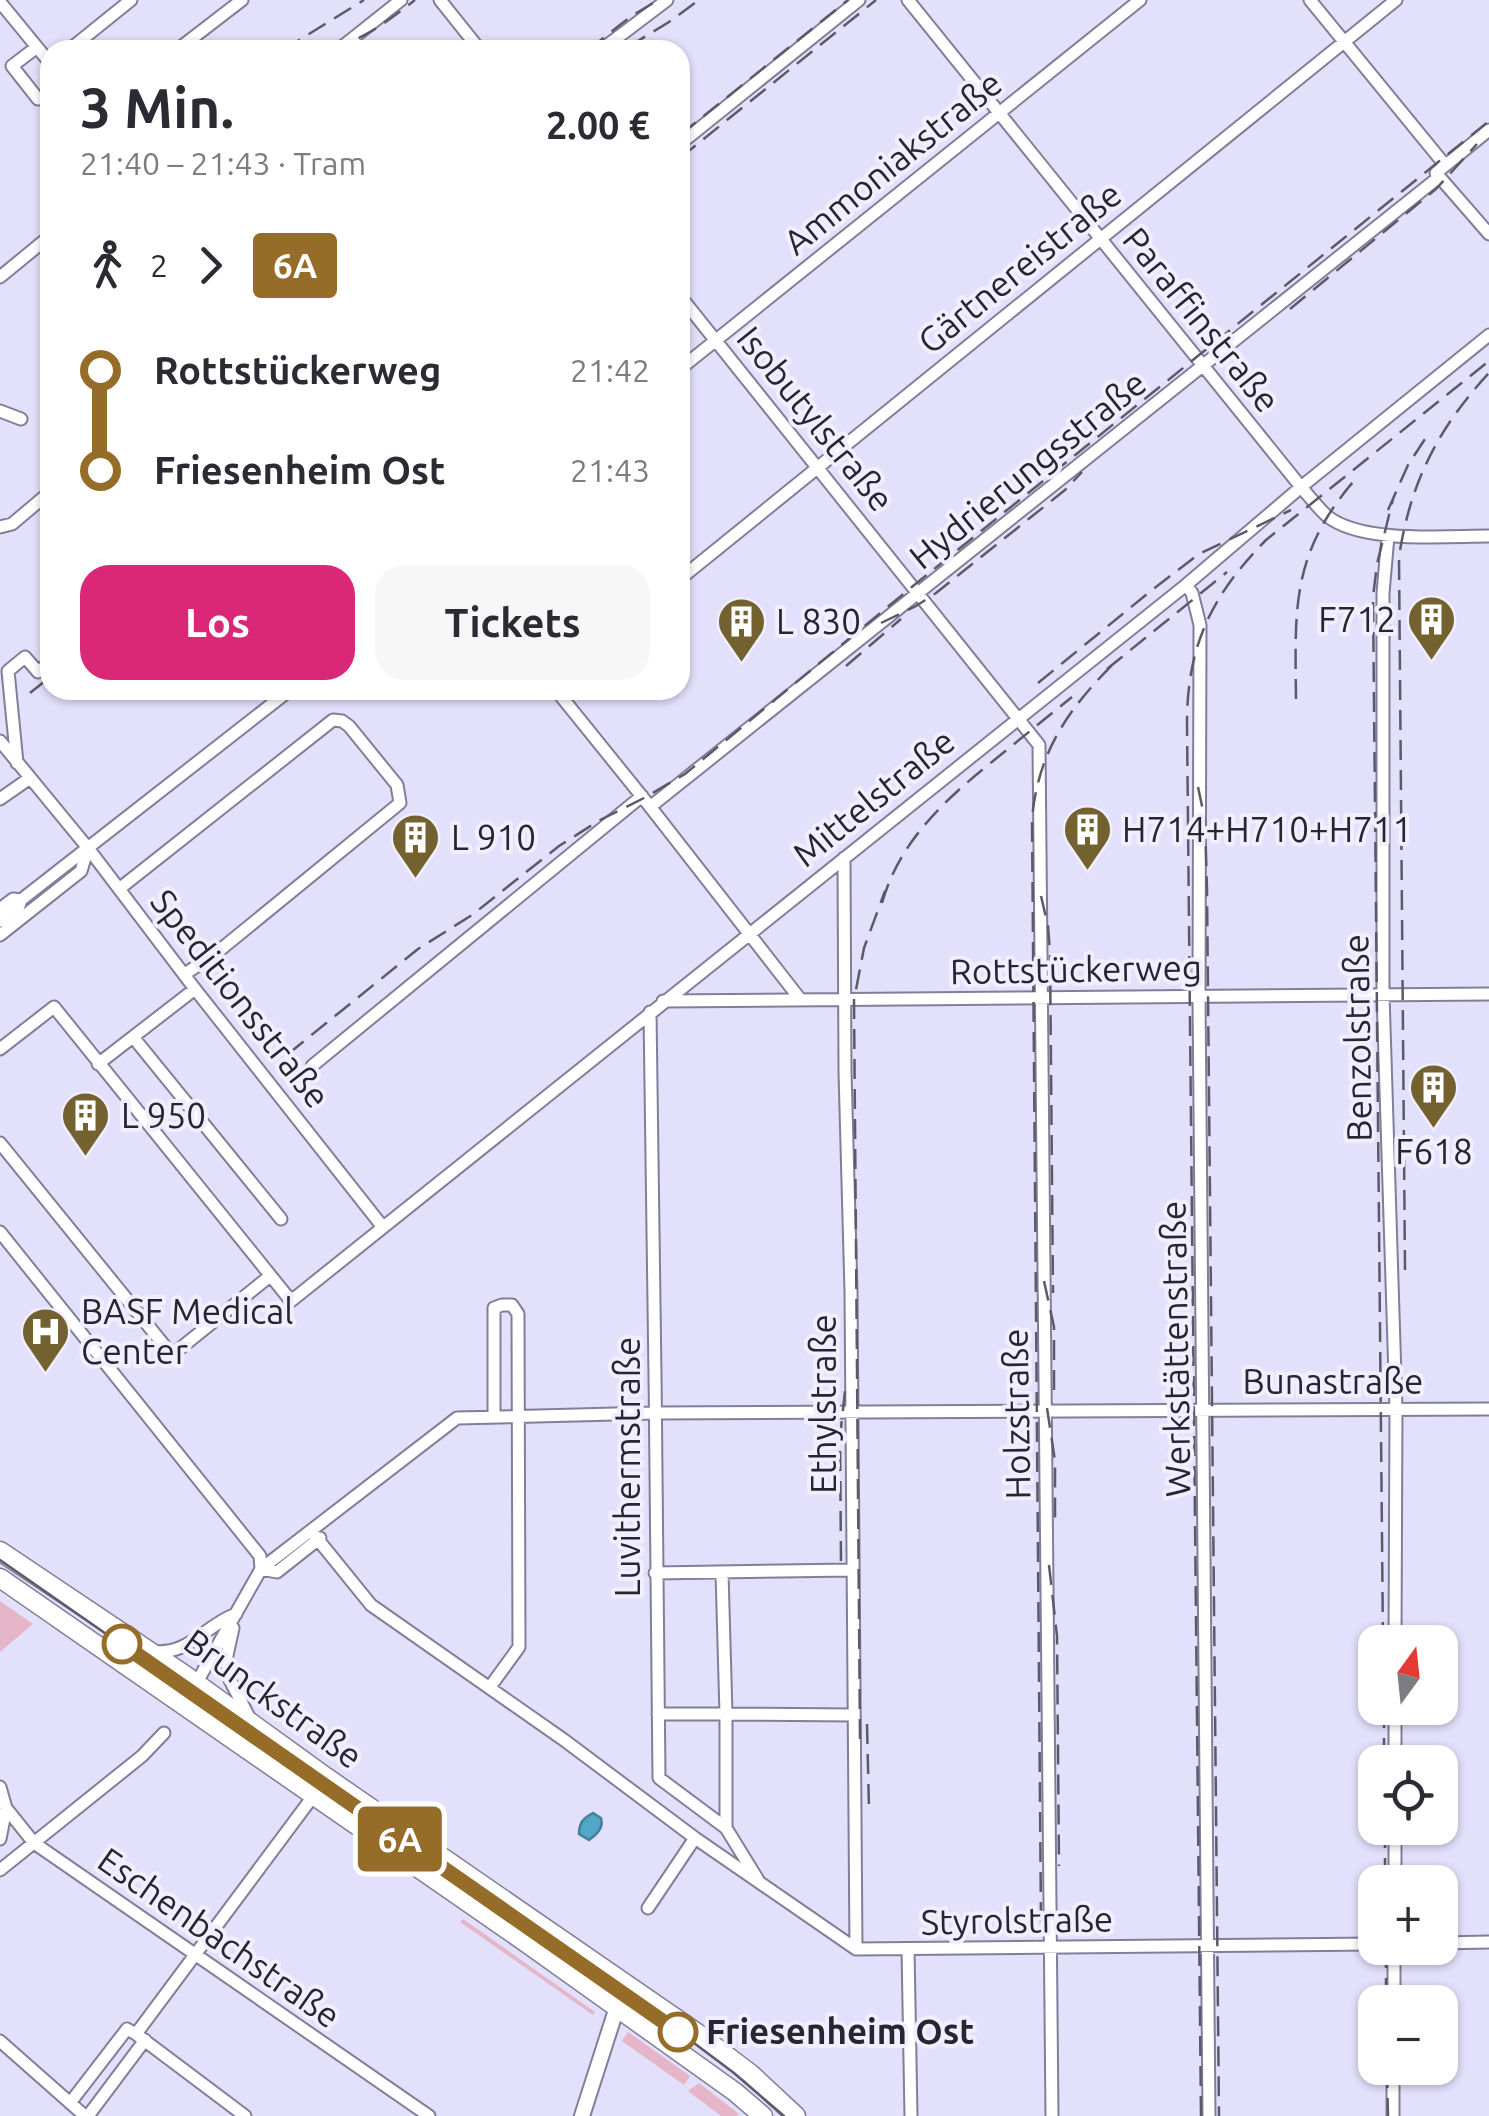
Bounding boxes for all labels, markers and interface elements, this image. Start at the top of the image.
street label: Ammoniakstraße [775,62,1009,262]
text: 3 Min. [80,77,234,138]
text: 2.00 € [546,104,650,146]
text: 21:40 – 21:43 · Tram [80,145,366,181]
street label: Gärtnereistraße [910,173,1129,361]
street label: Paraffinstraße [1115,219,1288,420]
icon: walk [80,238,135,293]
icon: forward [183,238,238,293]
text: 6A [273,245,317,285]
text: 2 [150,247,168,283]
street label: Isobutylstraße [729,318,902,519]
text: Rottstückerweg [154,349,441,391]
text: 21:42 [570,352,650,388]
street label: Hydrierungsstraße [901,362,1153,577]
text: Friesenheim Ost [154,449,445,491]
text: 21:43 [570,452,650,488]
button: Los [80,565,355,680]
button: Tickets [375,565,650,680]
building icon: F712 [1405,594,1457,662]
building icon: L 830 [715,596,767,664]
place label: F712 [1318,599,1396,639]
place label: L 830 [776,601,861,641]
street label: Mittelstraße [785,720,962,874]
building icon: H714+H710+H711 [1061,804,1113,872]
place label: H714+H710+H711 [1122,809,1412,849]
building icon: L 910 [390,812,442,880]
place label: L 910 [451,817,536,857]
street label: Speditionsstraße [143,881,338,1115]
street label: Benzolstraße [1335,934,1379,1142]
street label: Rottstückerweg [950,947,1202,991]
building icon: F618 [1408,1062,1460,1130]
building icon: L 950 [60,1090,112,1158]
place label: L 950 [121,1095,206,1135]
place label: F618 [1395,1131,1473,1171]
street label: Werkstättenstraße [1152,1201,1198,1498]
place label: BASF Medical Center [81,1291,293,1371]
hospital icon: BASF Medical Center [20,1306,72,1374]
street label: Ethylstraße [803,1314,843,1494]
street label: Holzstraße [995,1328,1037,1500]
street label: Luvithermstraße [607,1337,647,1597]
street label: Bunastraße [1243,1361,1423,1401]
street label: Brunckstraße [177,1620,370,1776]
unlabelled marker [103,1625,141,1663]
north arrow [1358,1625,1458,1725]
map controls [1358,1625,1458,2085]
button: locate [1358,1745,1458,1845]
line badge: 6A [355,1806,445,1872]
text: 6A [378,1819,422,1859]
street label: Eschenbachstraße [91,1839,348,2036]
button: + [1358,1865,1458,1965]
street label: Styrolstraße [920,1898,1114,1942]
button: − [1358,1985,1458,2085]
place label: Friesenheim Ost [706,2011,974,2051]
marker: Friesenheim Ost [659,2013,697,2051]

